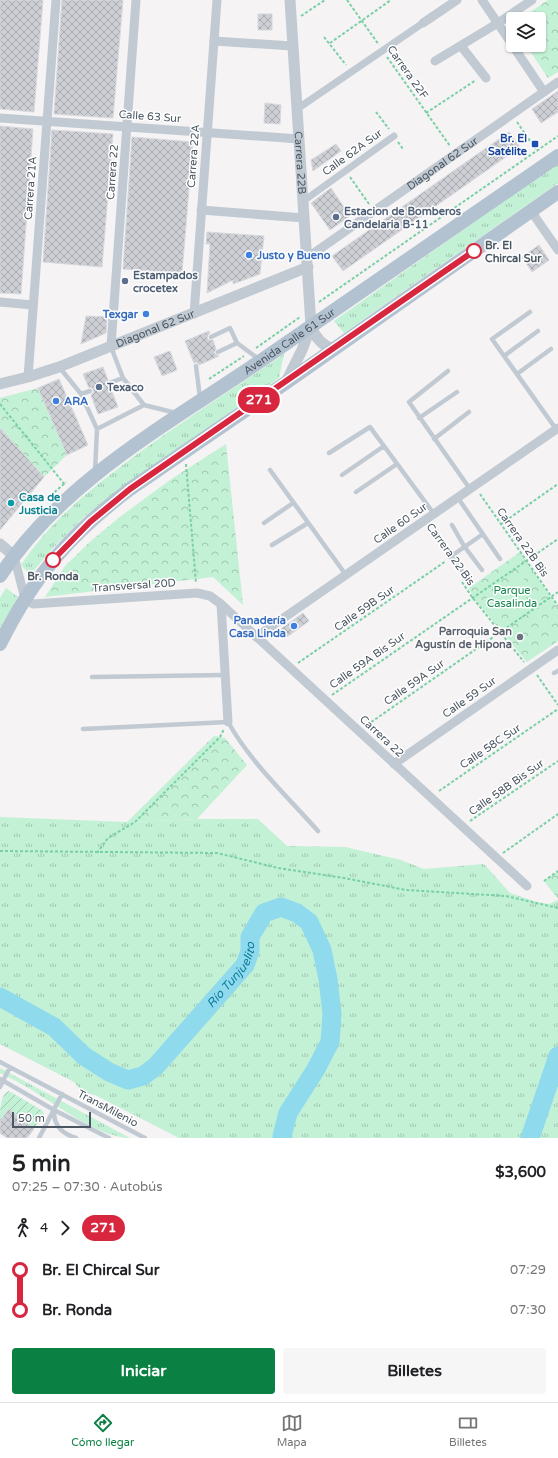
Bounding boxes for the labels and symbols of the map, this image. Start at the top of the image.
street label: Carrera 22F [384,43,431,102]
street label: Calle 63 Sur [118,108,182,125]
street label: Carrera 22A [185,124,202,188]
street label: Calle 62A Sur [320,126,385,178]
street label: Carrera 22B [291,131,309,195]
place label: Br. El Satélite [488,132,528,158]
street label: Diagonal 62 Sur [404,134,481,193]
marker: Br. El Satélite [530,139,540,149]
street label: Carrera 22 [104,144,121,200]
street label: Carrera 21A [22,156,39,220]
place label: Estacion de Bomberos Candelaria B-11 [344,205,462,231]
marker: Estacion de Bomberos Candelaria B-11 [331,212,341,222]
place label: Br. El Chircal Sur [485,239,542,265]
marker: Br. El Chircal Sur [466,243,482,259]
place label: Justo y Bueno [256,249,331,263]
marker: Justo y Bueno [244,250,254,260]
place label: Estampados crocetex [133,269,198,295]
marker: Estampados crocetex [120,276,130,286]
street label: Avenida Calle 61 Sur [241,305,338,378]
street label: Diagonal 62 Sur [114,307,197,350]
place label: Texgar [102,308,139,322]
marker: Texgar [141,309,151,319]
place label: Texaco [106,381,144,394]
marker: Texaco [94,382,104,392]
line badge: 271 [236,387,282,413]
place label: ARA [64,395,88,408]
marker: ARA [51,396,61,406]
place label: Casa de Justicia [18,491,61,517]
marker: Casa de Justicia [6,498,16,508]
street label: Calle 60 Sur [371,500,430,547]
street label: Carrera 22B Bis [494,505,551,579]
street label: Carrera 22 Bis [424,521,478,588]
marker: Br. Ronda [45,552,61,568]
place label: Br. Ronda [27,570,79,583]
street label: Transversal 20D [92,576,176,595]
street label: Calle 59B Sur [332,582,397,634]
park label: Parque Casalinda [487,584,537,610]
place label: Panadería Casa Linda [229,614,286,640]
marker: Panadería Casa Linda [289,621,299,631]
place label: Parroquia San Agustín de Hipona [415,625,512,652]
street label: Calle 59A Bis Sur [327,629,408,691]
marker: Parroquia San Agustín de Hipona [515,632,525,642]
street label: Calle 59A Sur [382,656,448,708]
street label: Calle 59 Sur [440,674,499,721]
street label: Carrera 22 [357,713,406,760]
street label: Calle 58C Sur [457,721,524,771]
street label: Calle 58B Bis Sur [466,756,547,818]
water label: Río Tunjuelito [204,941,258,1010]
street label: TransMilenio [75,1087,141,1130]
scale bar [12,1110,91,1129]

